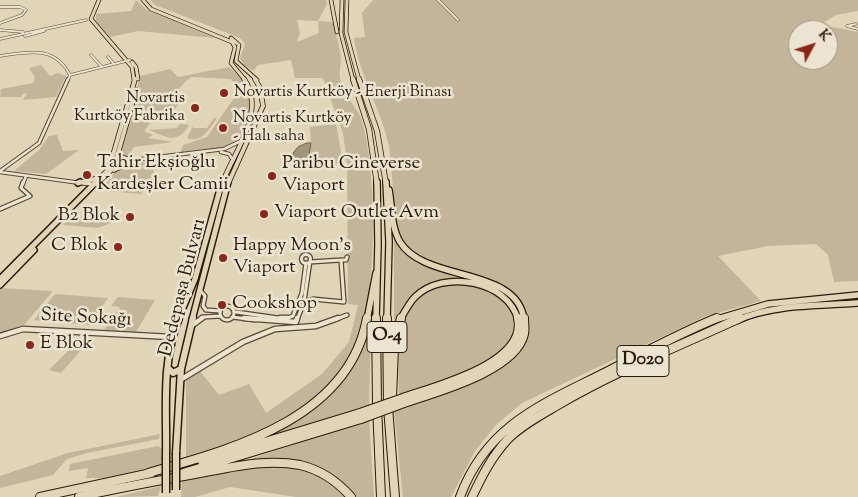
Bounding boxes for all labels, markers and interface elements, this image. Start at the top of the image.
north arrow [788,20,838,70]
text: K [813,26,835,46]
place label: Novartis Kurtköy - Enerji Binası [234,83,452,103]
marker: Novartis Kurtköy - Enerji Binası [218,87,230,99]
place label: Novartis Kurtköy Fabrika [74,89,185,127]
marker: Novartis Kurtköy Fabrika [189,102,201,114]
place label: Novartis Kurtköy - Halı saha [233,109,351,147]
marker: Novartis Kurtköy - Halı saha [217,122,229,134]
place label: Tahir Ekşioğlu Kardeşler Camii [97,153,229,197]
place label: Paribu Cineverse Viaport [282,154,420,198]
marker: Tahir Ekşioğlu Kardeşler Camii [81,169,93,181]
marker: Paribu Cineverse Viaport [266,170,278,182]
place label: Viaport Outlet Avm [274,203,439,225]
place label: B2 Blok [58,206,120,228]
marker: Viaport Outlet Avm [258,208,270,220]
marker: B2 Blok [124,211,136,223]
street label: Dedepaşa Bulvarı [156,217,212,359]
place label: C Blok [51,236,108,258]
place label: Happy Moon's Viaport [233,236,351,280]
marker: C Blok [112,241,124,253]
marker: Happy Moon's Viaport [217,252,229,264]
place label: Cookshop [232,294,317,316]
marker: Cookshop [216,299,228,311]
street label: Site Sokağı [40,305,132,333]
road number: O-4 [367,322,407,352]
place label: E Blok [40,334,93,356]
marker: E Blok [24,339,36,351]
road number: D020 [617,346,669,376]

